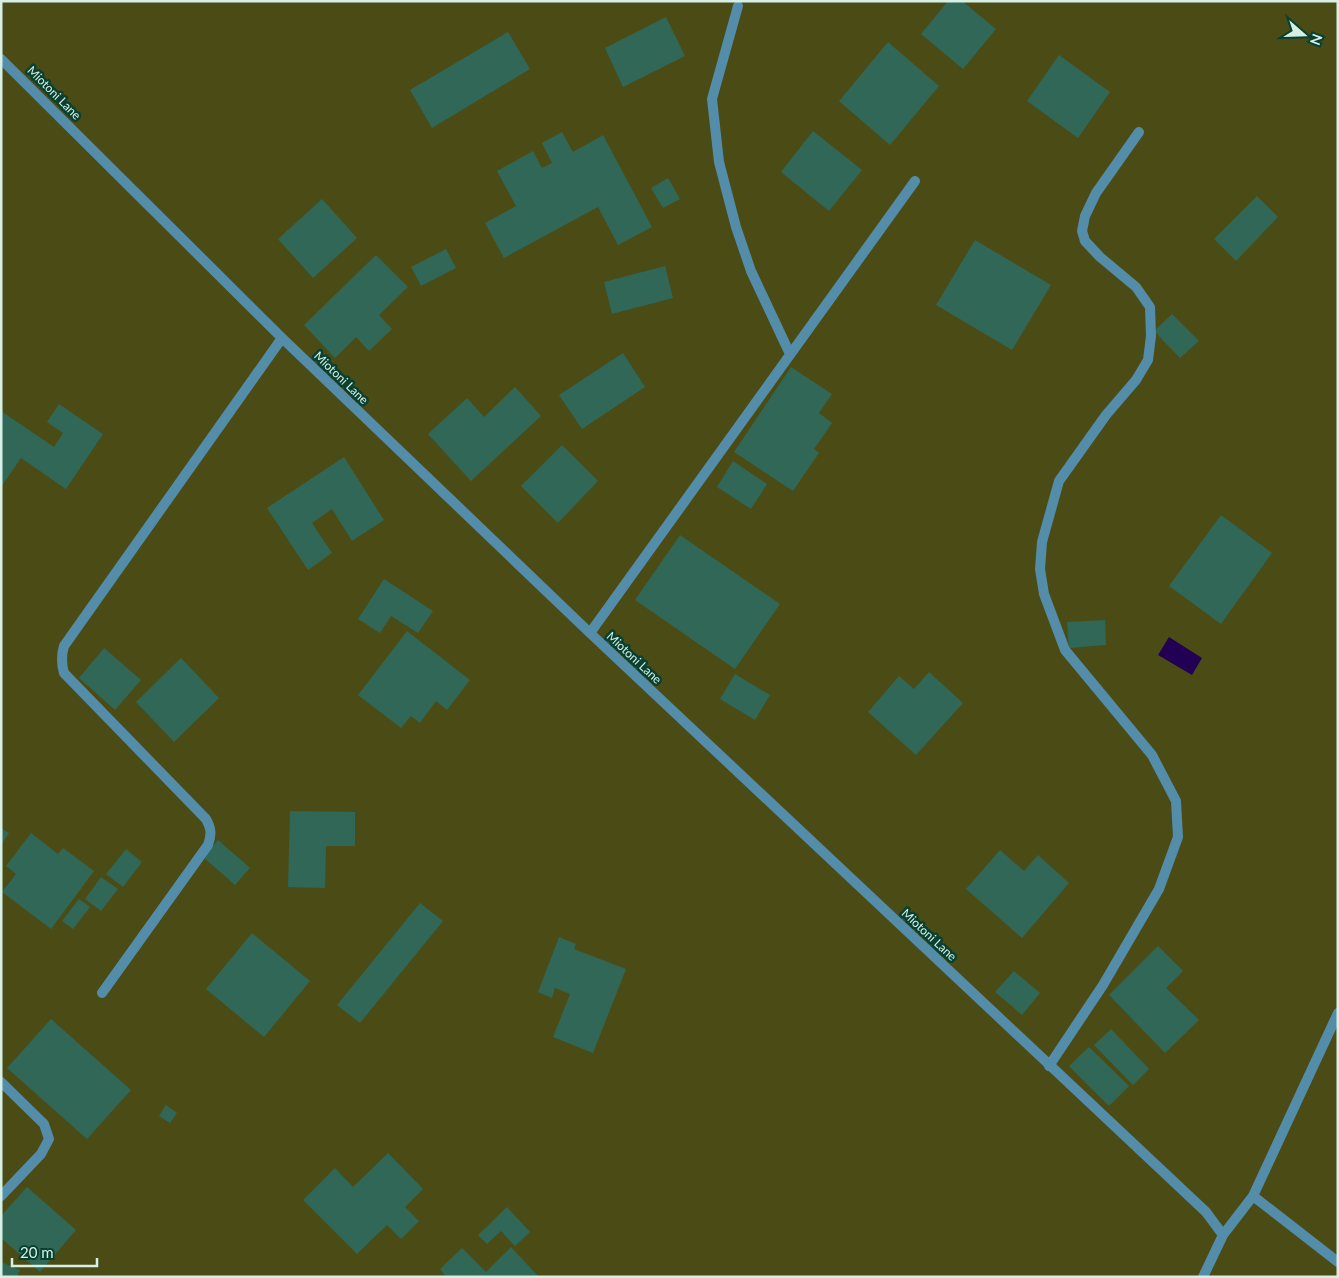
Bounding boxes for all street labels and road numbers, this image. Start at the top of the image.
street label: Miotoni Lane [24,63,84,123]
street label: Miotoni Lane [311,348,372,407]
street label: Miotoni Lane [604,628,665,687]
street label: Miotoni Lane [899,905,960,964]

